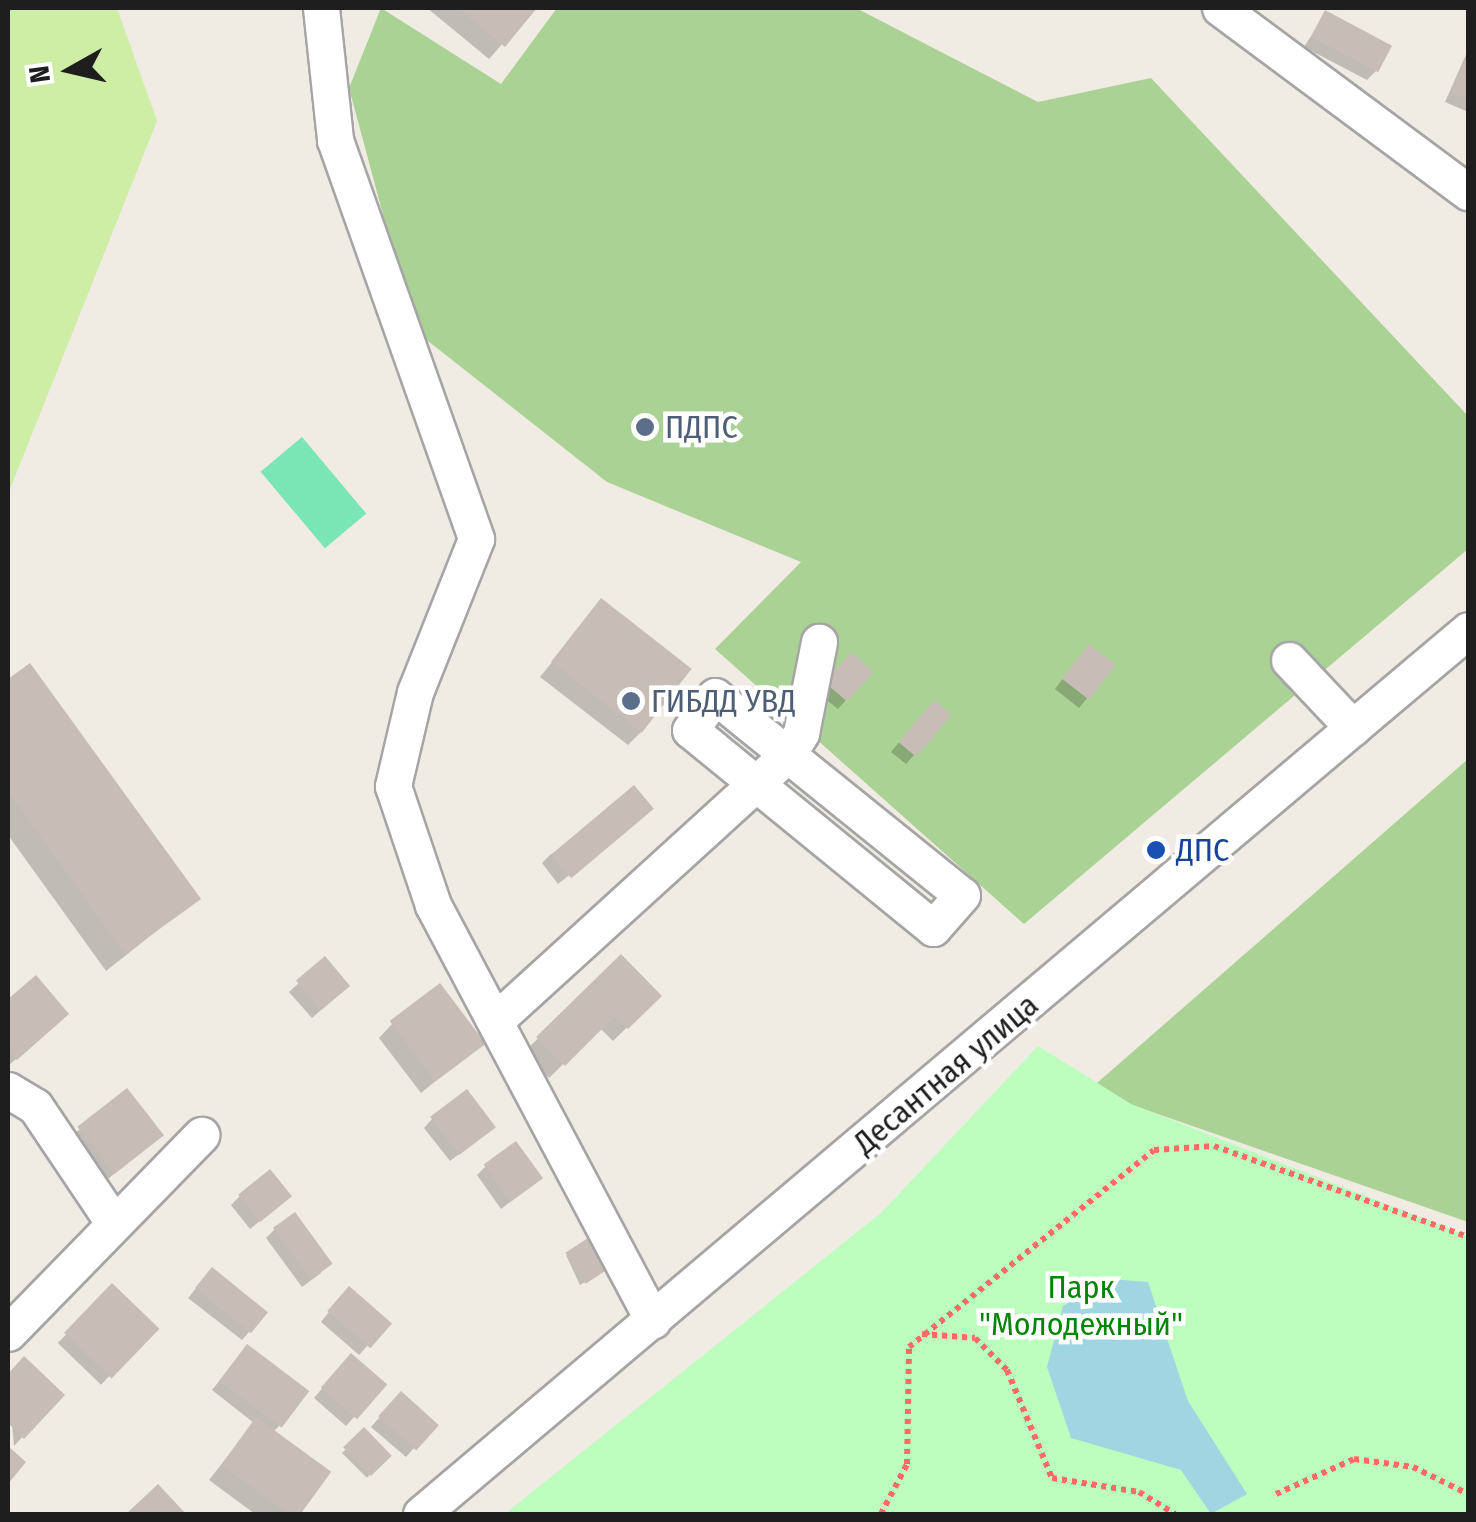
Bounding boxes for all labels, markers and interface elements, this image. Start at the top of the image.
north arrow [20,20,120,120]
text: N [22,64,57,85]
place label: ПДПС [665,408,738,446]
marker: ПДПС [634,416,656,438]
place label: ГИБДД УВД [651,682,796,720]
marker: ГИБДД УВД [620,690,642,712]
place label: ДПС [1176,831,1229,869]
marker: ДПС [1145,839,1167,861]
street label: Десантная улица [846,986,1046,1162]
park label: Парк "Молодежный" [979,1269,1183,1344]

